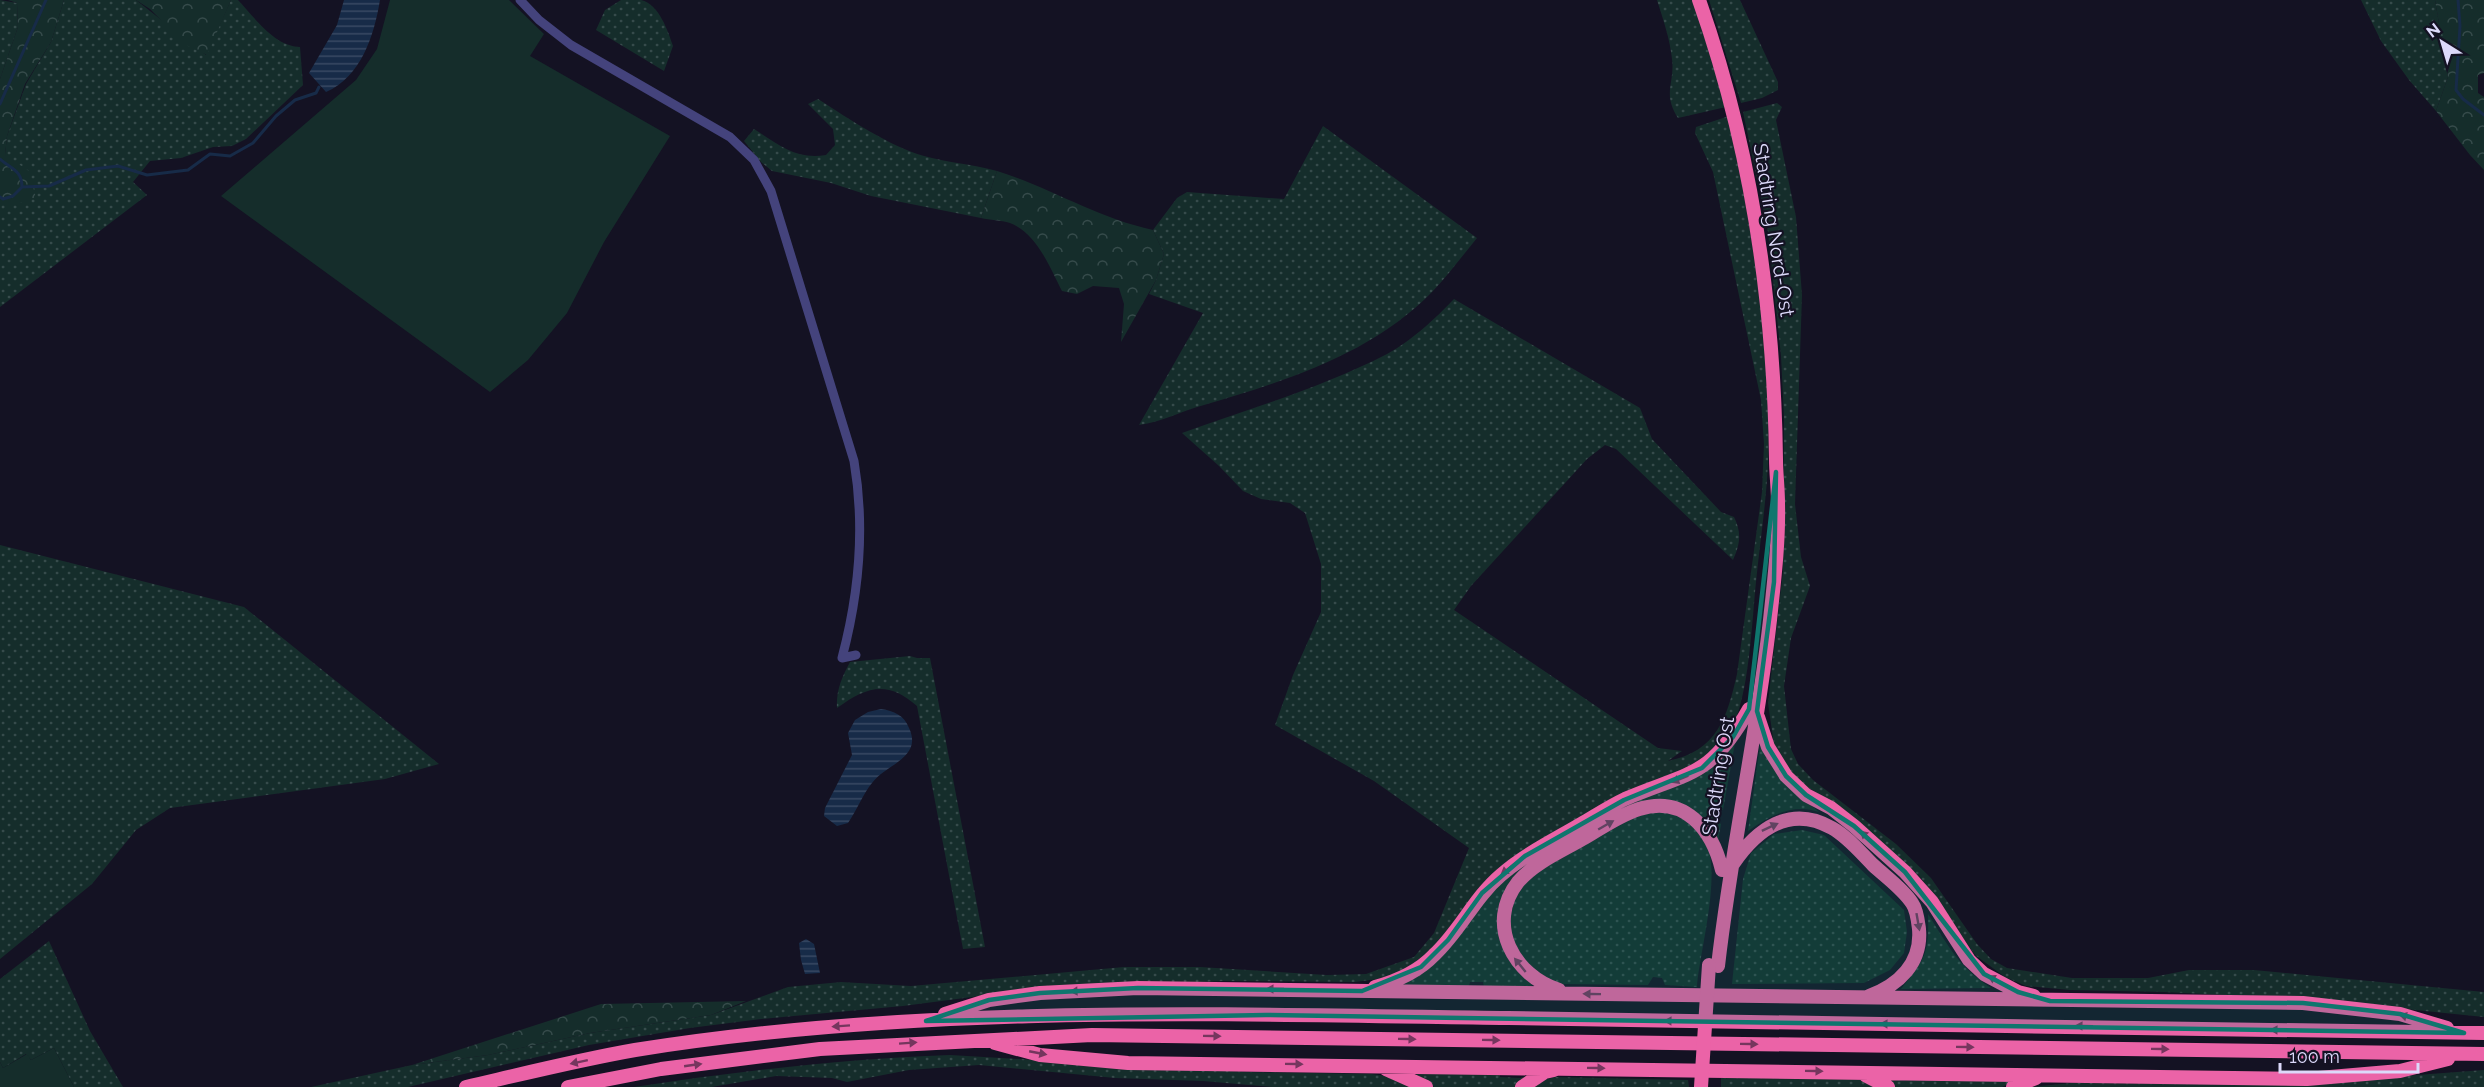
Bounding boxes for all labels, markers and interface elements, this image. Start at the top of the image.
north arrow [2412,12,2472,72]
text: N [2423,19,2444,42]
street label: Stadtring Nord-Ost [1748,142,1800,319]
street label: Stadtring Ost [1697,714,1739,837]
one-way arrow [1671,775,1689,784]
one-way arrow [1598,820,1614,831]
one-way arrow [1762,822,1780,832]
one-way arrow [1859,830,1874,844]
one-way arrow [1500,863,1516,876]
one-way arrow [1913,913,1922,932]
one-way arrow [1514,957,1527,973]
one-way arrow [1987,975,2004,985]
one-way arrow [1266,984,1285,994]
one-way arrow [1070,987,1089,996]
one-way arrow [1583,989,1602,999]
one-way arrow [2399,1012,2417,1021]
one-way arrow [1664,1016,1683,1026]
one-way arrow [1880,1019,1899,1029]
one-way arrow [831,1022,850,1031]
one-way arrow [2075,1022,2094,1031]
one-way arrow [2270,1025,2289,1034]
one-way arrow [1202,1032,1221,1041]
one-way arrow [1397,1034,1416,1044]
one-way arrow [1482,1035,1501,1045]
scale bar [2280,1036,2418,1074]
one-way arrow [899,1039,918,1048]
one-way arrow [1740,1039,1759,1048]
one-way arrow [1956,1042,1975,1051]
one-way arrow [2151,1044,2170,1054]
text: 100 m [2289,1046,2340,1067]
one-way arrow [1029,1049,1048,1058]
one-way arrow [569,1058,588,1067]
one-way arrow [684,1060,703,1069]
one-way arrow [1284,1060,1303,1069]
one-way arrow [1586,1063,1605,1073]
one-way arrow [1804,1066,1823,1076]

